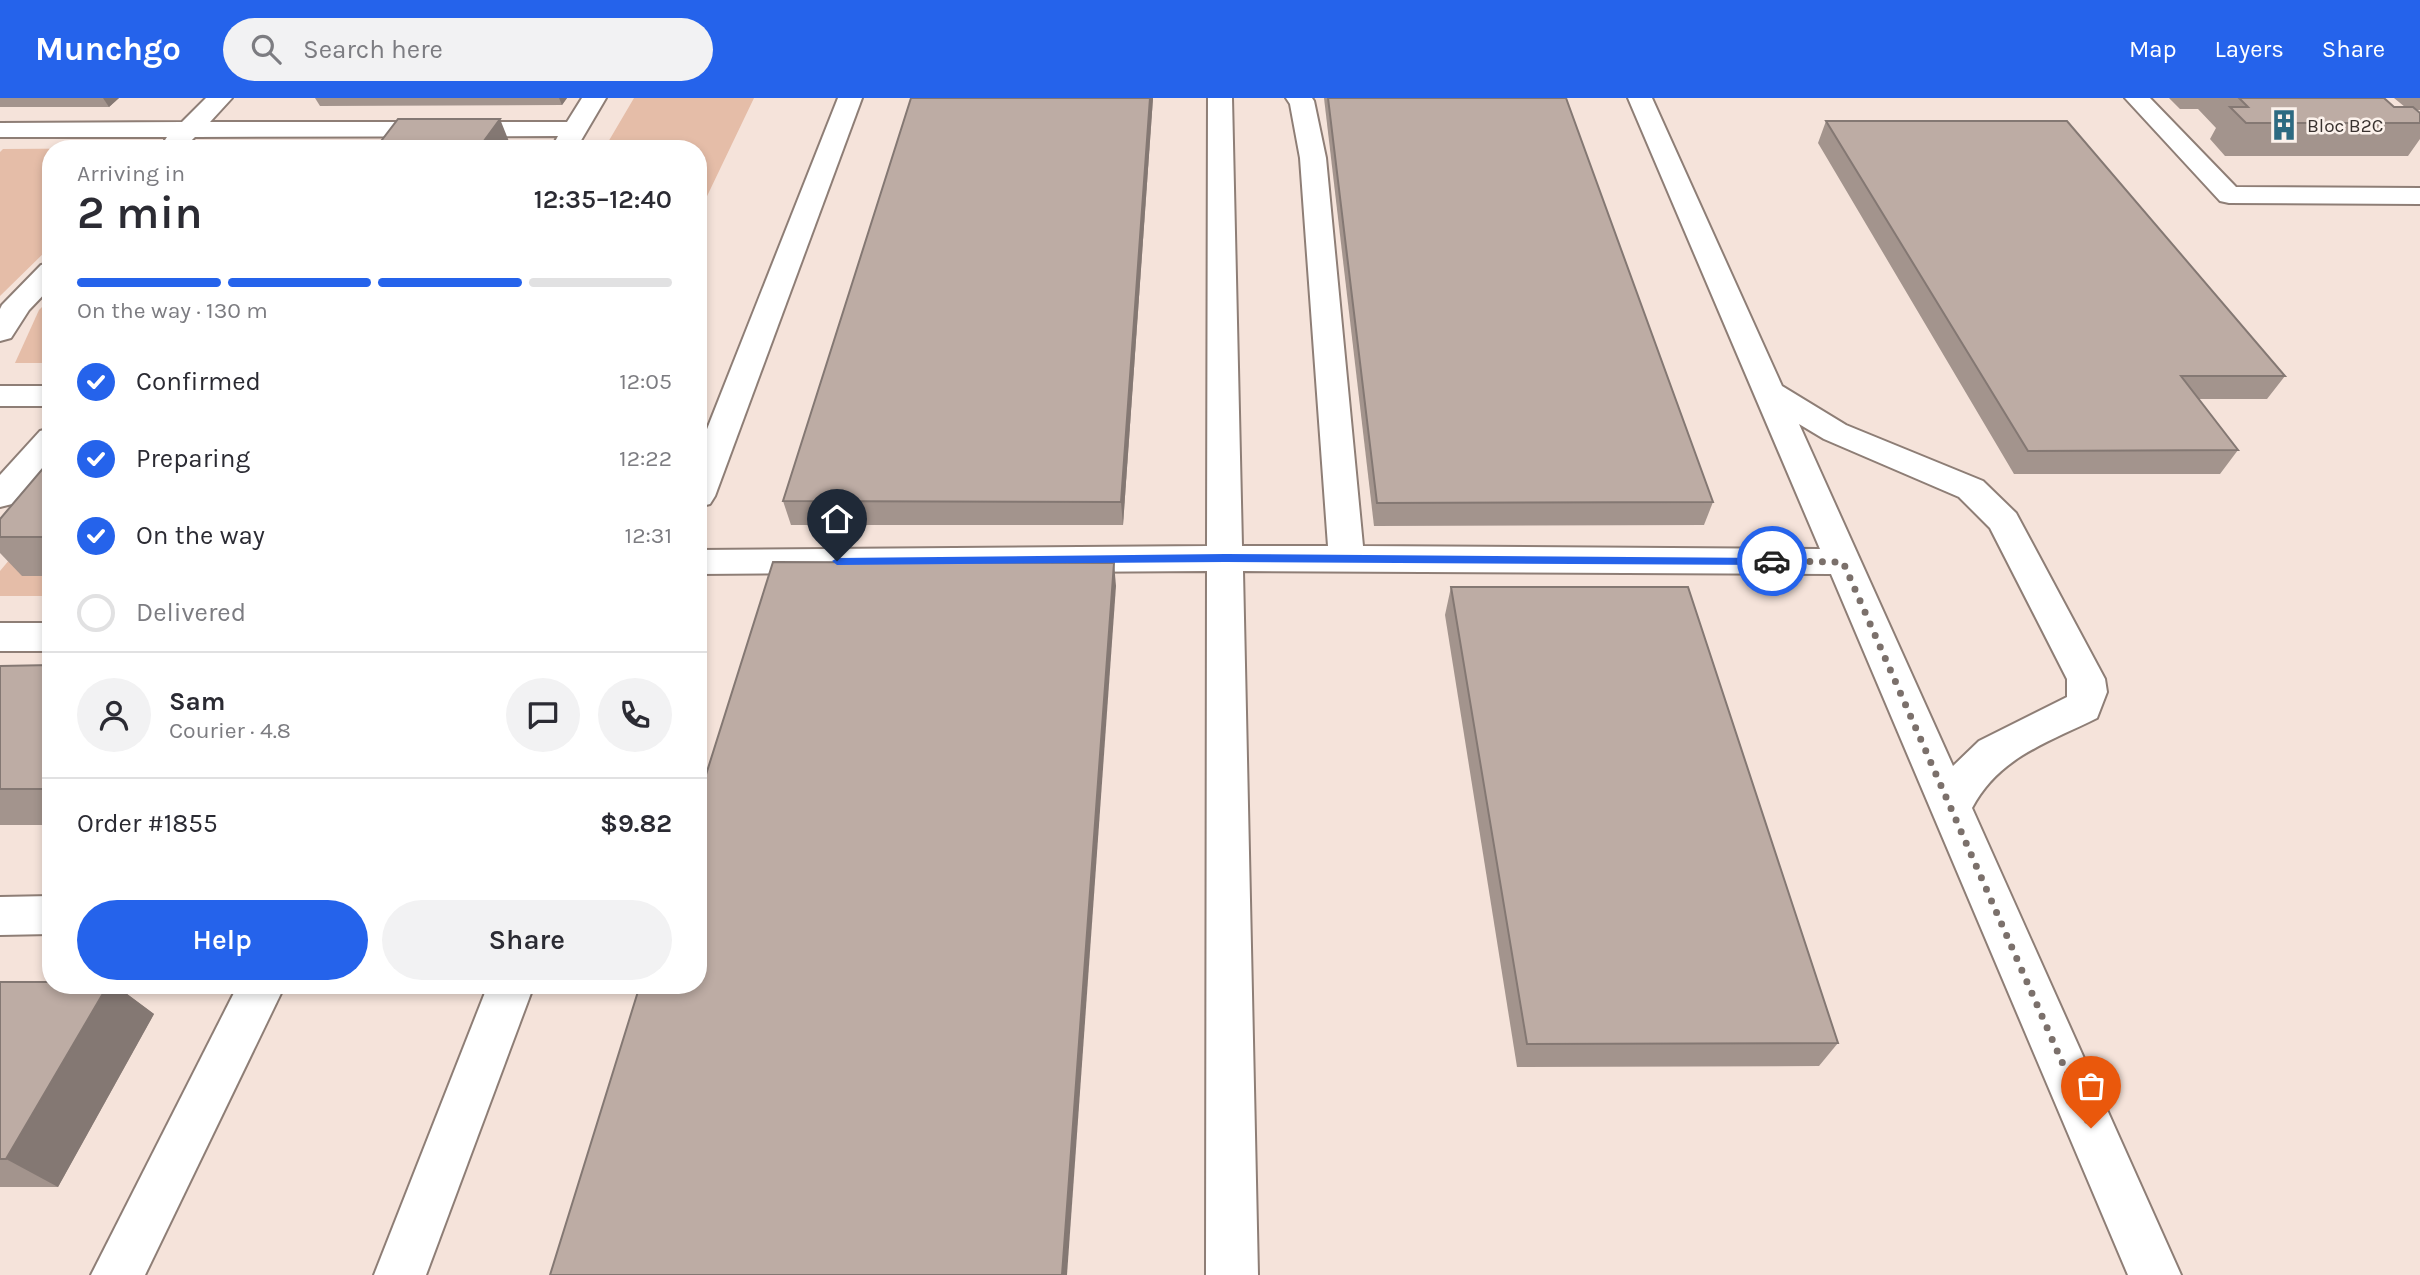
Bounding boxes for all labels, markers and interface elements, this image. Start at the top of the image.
search box [223,18,713,81]
text: Munchgo [35,30,181,68]
icon: search [247,30,285,68]
text: Search here [303,34,443,65]
text: Map [2129,35,2177,63]
text: Layers [2215,35,2284,63]
text: Share [2322,35,2385,63]
building icon: Bloc B2C [2267,108,2301,142]
place label: Bloc B2C [2307,115,2383,137]
text: Arriving in [77,160,185,187]
text: 12:35–12:40 [534,184,672,215]
text: 2 min [77,186,203,240]
text: On the way · 130 m [77,297,268,324]
icon: check [77,363,115,401]
text: Confirmed [136,366,261,397]
text: 12:05 [619,368,672,395]
icon: check [77,440,115,478]
text: Preparing [136,443,250,474]
text: 12:22 [619,445,672,472]
pin [807,489,867,561]
icon: home [818,500,856,538]
icon: check [77,517,115,555]
text: On the way [136,520,265,551]
text: 12:31 [625,522,672,549]
courier [1737,526,1807,596]
icon: car [1753,542,1791,580]
text: Delivered [136,597,246,628]
button: person [77,678,151,752]
button: chat [506,678,580,752]
button: phone [598,678,672,752]
text: Sam [169,686,225,717]
text: Courier · 4.8 [169,717,291,744]
text: Order #1855 [77,808,218,839]
text: $9.82 [600,808,672,839]
button: Help [77,900,368,980]
button: Share [382,900,672,980]
pin [2061,1056,2121,1128]
icon: bag [2072,1067,2110,1105]

